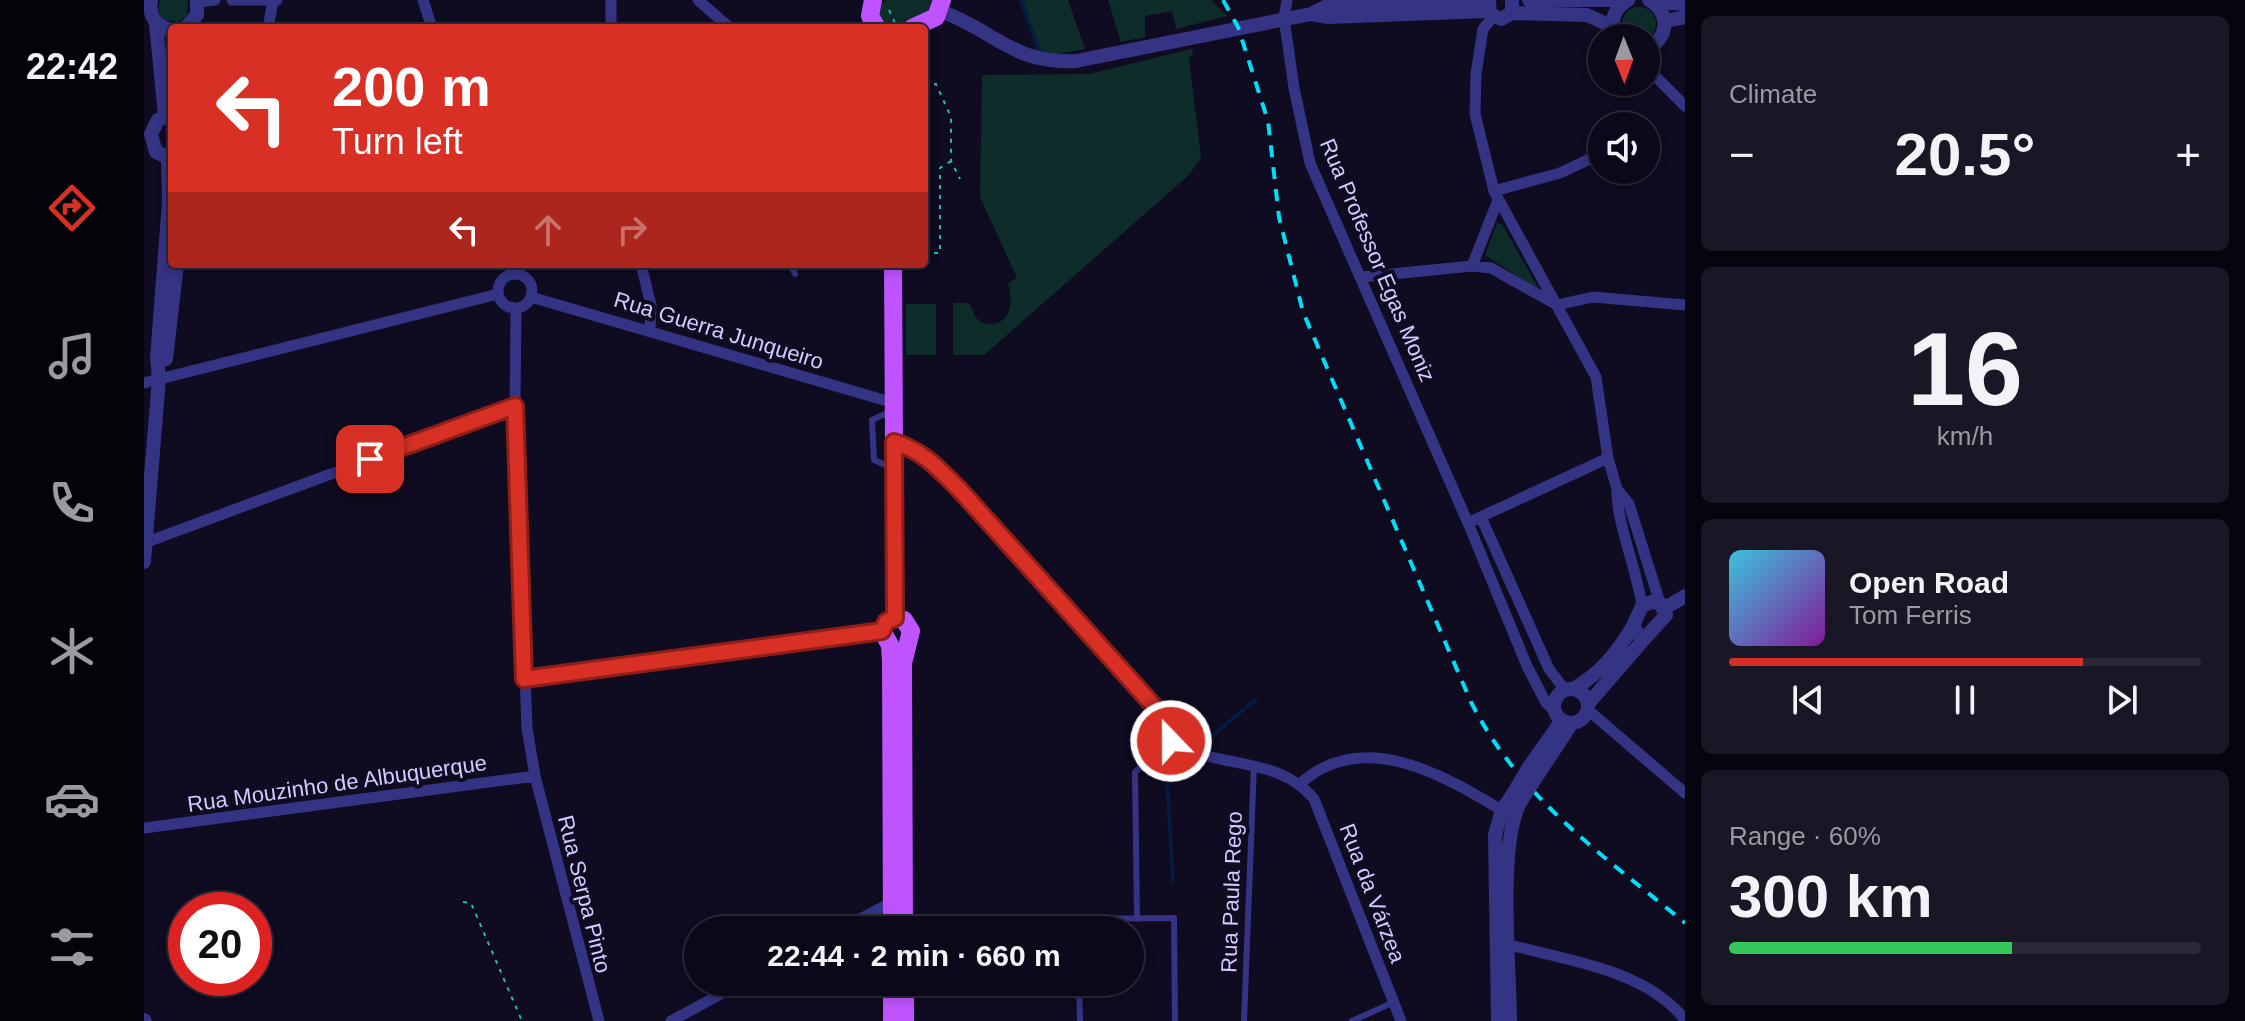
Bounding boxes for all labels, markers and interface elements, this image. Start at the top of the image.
north arrow [1588,24,1660,96]
map controls [1588,24,1660,184]
text: 22:42 [26,46,118,87]
text: 200 m [332,55,491,118]
icon: left [200,56,304,160]
text: Climate [1729,79,1817,109]
button: sound [1588,112,1660,184]
text: Turn left [332,121,463,162]
text: 20.5° [1895,121,2035,188]
text: − [1729,130,1755,179]
text: + [2175,130,2201,179]
street label: Rua Professor Egas Moniz [1315,135,1440,386]
icon: directions [44,180,100,236]
icon: left [442,208,486,252]
icon: ahead [526,208,570,252]
icon: right [610,208,654,252]
street label: Rua Guerra Junqueiro [611,287,827,374]
text: 16 [1907,311,2023,427]
icon: music [44,328,100,384]
text: km/h [1937,421,1993,451]
pin [336,425,404,493]
icon: arrive [348,437,392,481]
icon: phone [44,475,100,531]
text: Open Road [1849,566,2009,599]
text: Tom Ferris [1849,600,1972,630]
icon: climate [44,623,100,679]
icon: previous [1786,678,1830,722]
icon: pause [1943,678,1987,722]
icon: next [2100,678,2144,722]
position arrow [1129,699,1213,783]
street label: Rua Mouzinho de Albuquerque [186,750,488,817]
icon: car [44,771,100,827]
street label: Rua Paula Rego [1216,811,1247,973]
street label: Rua Serpa Pinto [553,813,616,975]
street label: Rua da Várzea [1335,820,1411,967]
text: Range · 60% [1729,821,1881,851]
text: 300 km [1729,863,1933,930]
speed limit sign: 20 [168,892,272,996]
icon: filters [44,919,100,975]
text: 22:44 · 2 min · 660 m [767,939,1061,972]

